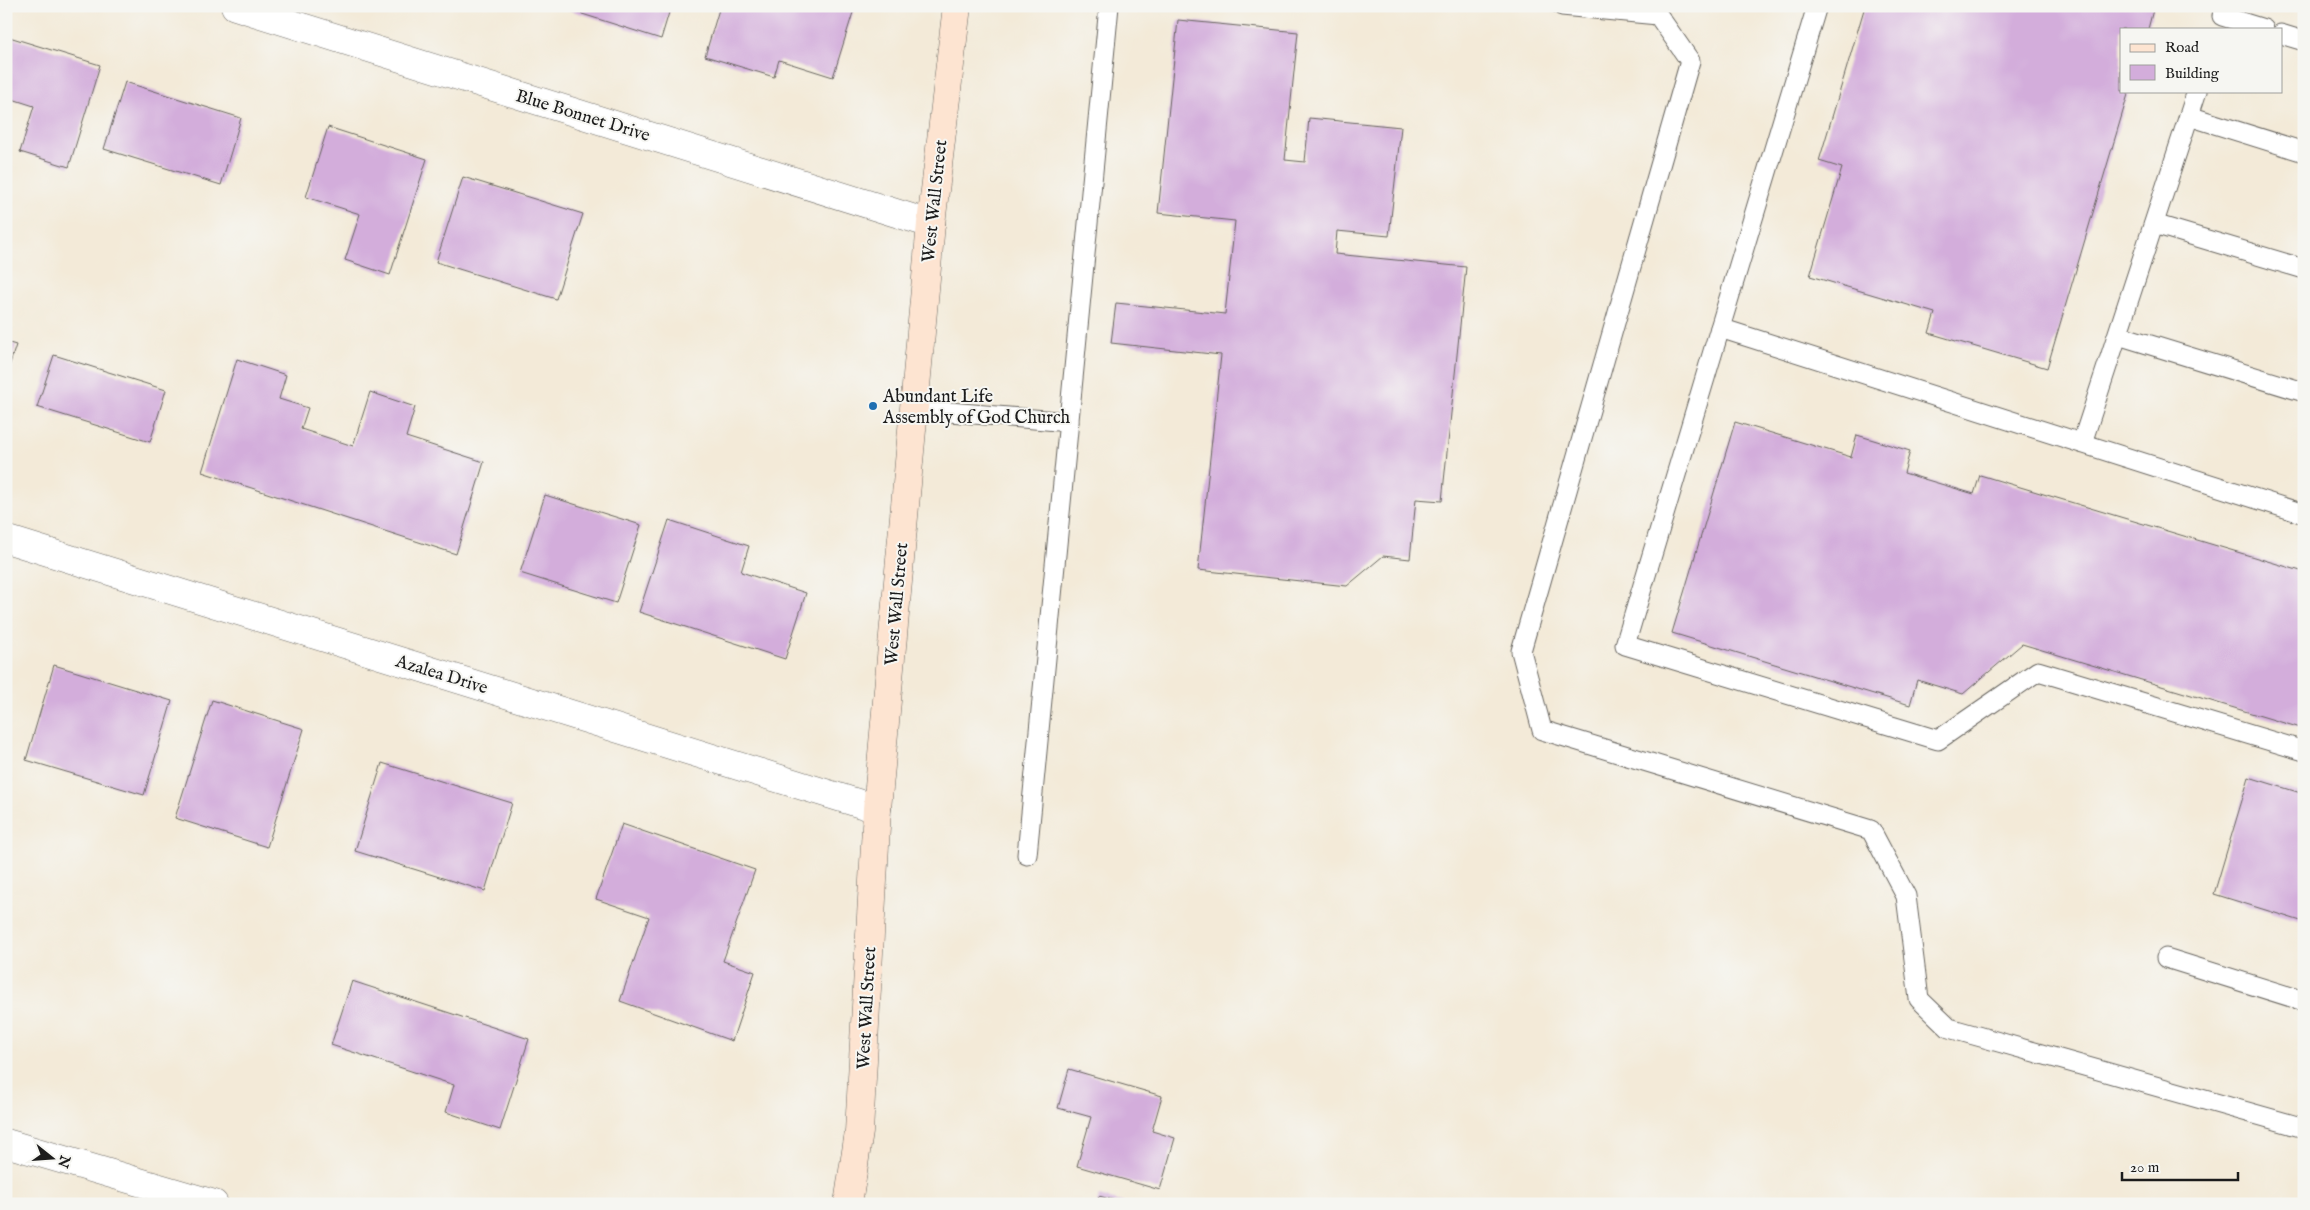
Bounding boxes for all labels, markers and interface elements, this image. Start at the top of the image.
legend [2120,28,2282,92]
text: Road [2165,38,2200,57]
text: Building [2165,64,2220,83]
street label: Blue Bonnet Drive [513,85,653,148]
street label: West Wall Street [918,139,953,264]
place label: Abundant Life Assembly of God Church [882,386,1071,430]
marker: Abundant Life Assembly of God Church [867,400,879,412]
street label: West Wall Street [881,542,914,667]
street label: Azalea Drive [392,650,490,700]
street label: West Wall Street [853,946,882,1070]
north arrow [28,1132,78,1182]
scale bar [2122,1150,2239,1182]
text: N [53,1152,74,1170]
text: 20 m [2130,1158,2160,1177]

